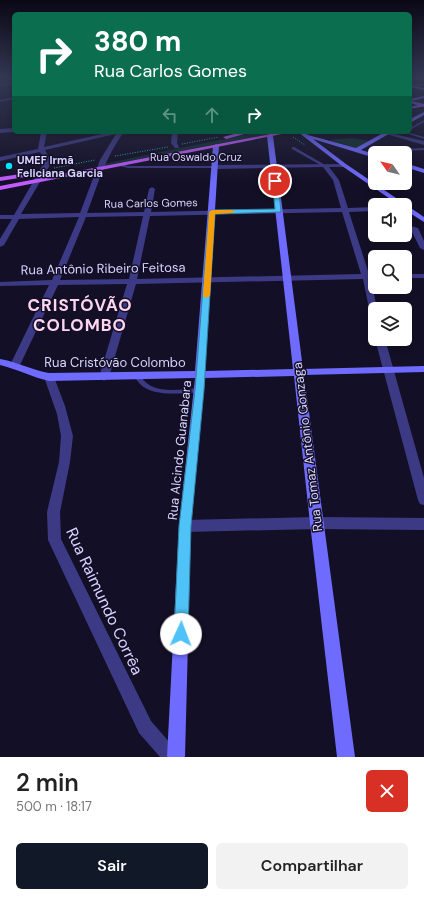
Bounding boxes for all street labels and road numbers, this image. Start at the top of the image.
street label: Rua Oswaldo Cruz [150,150,242,164]
street label: Rua Carlos Gomes [104,195,198,211]
street label: Rua Antônio Ribeiro Feitosa [20,259,186,278]
street label: Rua Cristóvão Colombo [44,354,186,371]
street label: Rua Tomaz Antônio Gonzaga [289,361,326,533]
street label: Rua Alcindo Guanabara [164,379,195,521]
street label: Rua Raimundo Corrêa [61,524,148,678]

